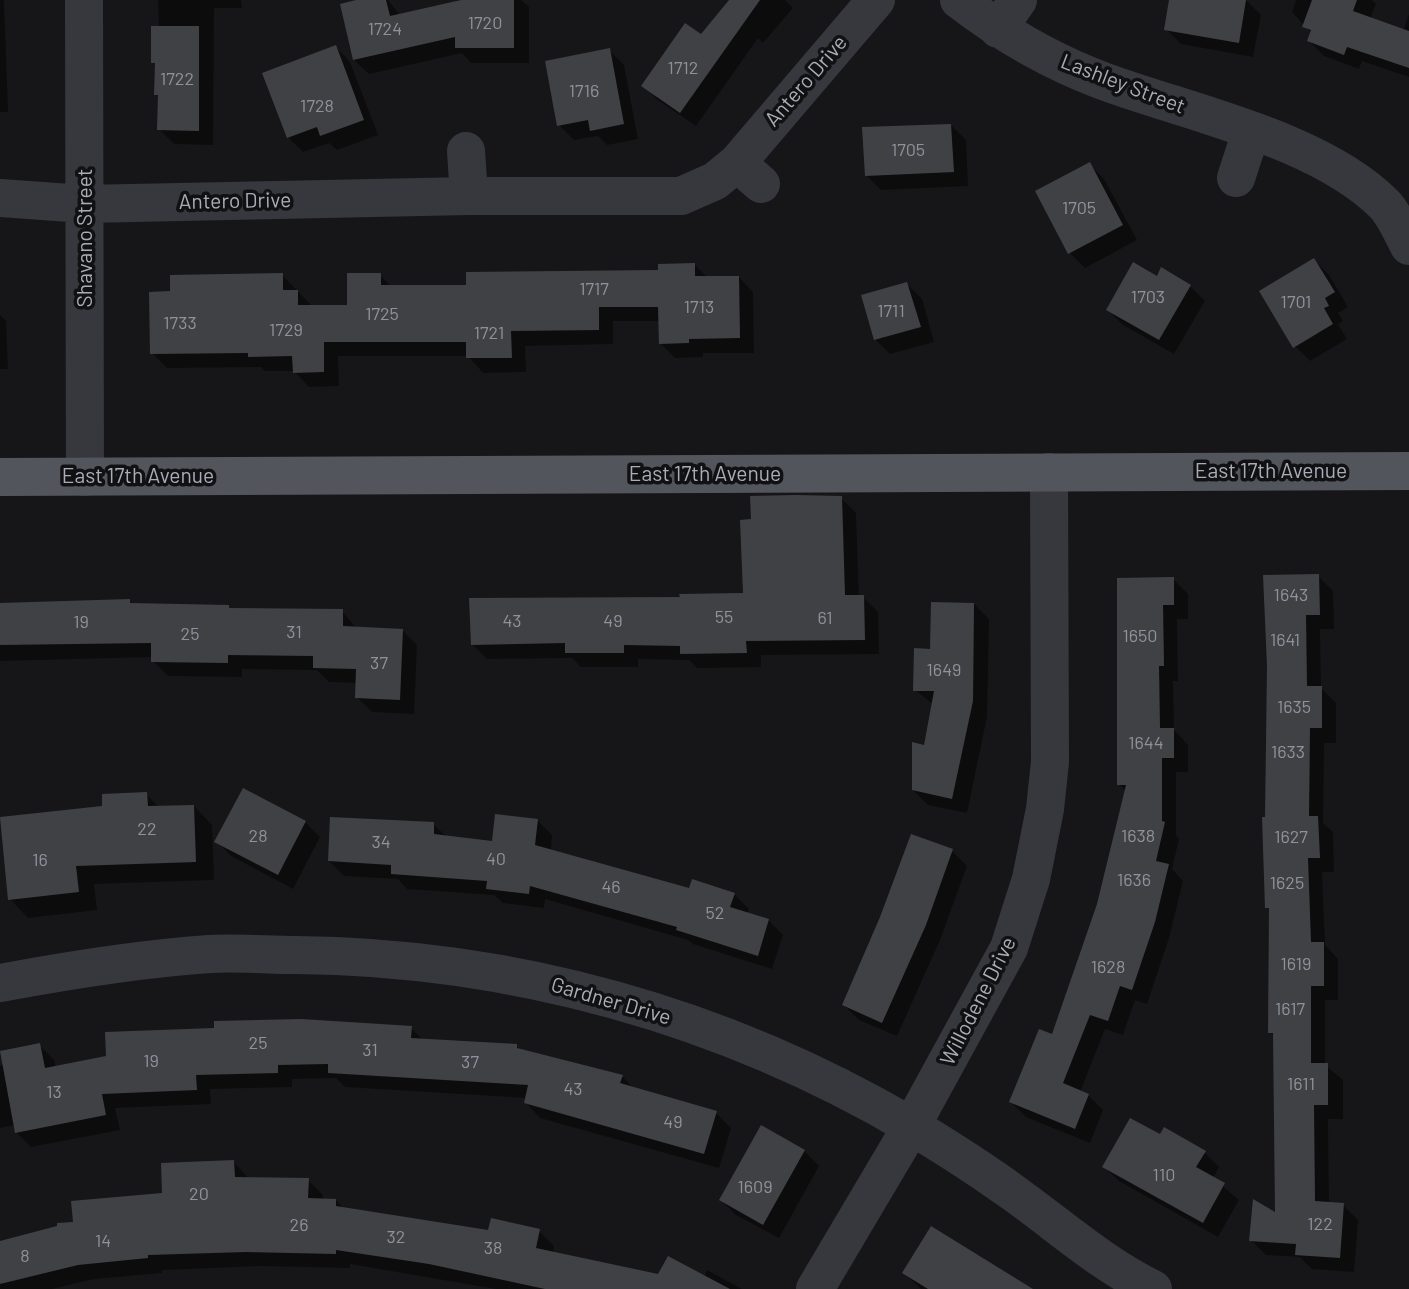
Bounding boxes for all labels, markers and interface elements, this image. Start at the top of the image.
house number: 1720 [468,12,502,34]
house number: 1724 [368,18,402,40]
street label: Antero Drive [760,30,852,132]
street label: Lashley Street [1057,49,1189,119]
house number: 1712 [668,57,698,79]
house number: 1722 [160,68,194,90]
house number: 1716 [569,80,599,102]
house number: 1728 [300,95,334,117]
house number: 1705 [891,139,925,161]
street label: Shavano Street [72,169,98,307]
street label: Antero Drive [179,187,291,215]
house number: 1705 [1062,197,1096,219]
house number: 1717 [579,278,609,300]
house number: 1703 [1131,286,1165,308]
house number: 1701 [1281,291,1311,313]
house number: 1713 [684,296,714,318]
house number: 1711 [877,300,905,322]
house number: 1725 [365,303,399,325]
house number: 1733 [163,312,197,334]
house number: 1729 [269,319,303,341]
house number: 1721 [474,322,504,344]
street label: East 17th Avenue [1195,458,1347,484]
street label: East 17th Avenue [629,461,781,487]
street label: East 17th Avenue [62,463,214,489]
house number: 1643 [1274,584,1308,606]
house number: 55 [715,606,733,628]
house number: 61 [817,607,833,629]
house number: 43 [502,610,522,632]
house number: 49 [603,610,623,632]
house number: 19 [73,611,89,633]
house number: 31 [286,621,302,643]
house number: 25 [181,623,199,645]
house number: 1650 [1123,625,1157,647]
house number: 1641 [1270,629,1300,651]
house number: 37 [370,652,388,674]
house number: 1649 [927,659,961,681]
house number: 1635 [1277,696,1311,718]
house number: 1644 [1128,732,1164,754]
house number: 1633 [1271,741,1305,763]
house number: 22 [137,818,157,840]
house number: 28 [248,825,268,847]
house number: 1638 [1121,825,1155,847]
house number: 1627 [1274,826,1308,848]
house number: 34 [371,831,391,853]
house number: 40 [486,848,506,870]
house number: 16 [32,849,48,871]
house number: 1636 [1117,869,1151,891]
house number: 1625 [1270,872,1304,894]
house number: 46 [601,876,621,898]
house number: 52 [706,902,724,924]
street label: Willodene Drive [935,933,1021,1069]
house number: 1619 [1281,953,1311,975]
house number: 1628 [1091,956,1125,978]
street label: Gardner Drive [548,972,674,1030]
house number: 1617 [1275,998,1305,1020]
house number: 25 [249,1032,267,1054]
house number: 31 [362,1039,378,1061]
house number: 19 [143,1050,159,1072]
house number: 37 [461,1051,479,1073]
house number: 1611 [1287,1073,1315,1095]
house number: 43 [563,1078,583,1100]
house number: 13 [46,1081,62,1103]
house number: 49 [663,1111,683,1133]
house number: 110 [1153,1164,1175,1186]
house number: 1609 [737,1176,773,1198]
house number: 20 [189,1183,209,1205]
house number: 122 [1307,1213,1333,1235]
house number: 26 [290,1214,308,1236]
house number: 32 [387,1226,405,1248]
house number: 14 [95,1230,111,1252]
house number: 38 [484,1237,502,1259]
house number: 8 [20,1245,30,1267]

